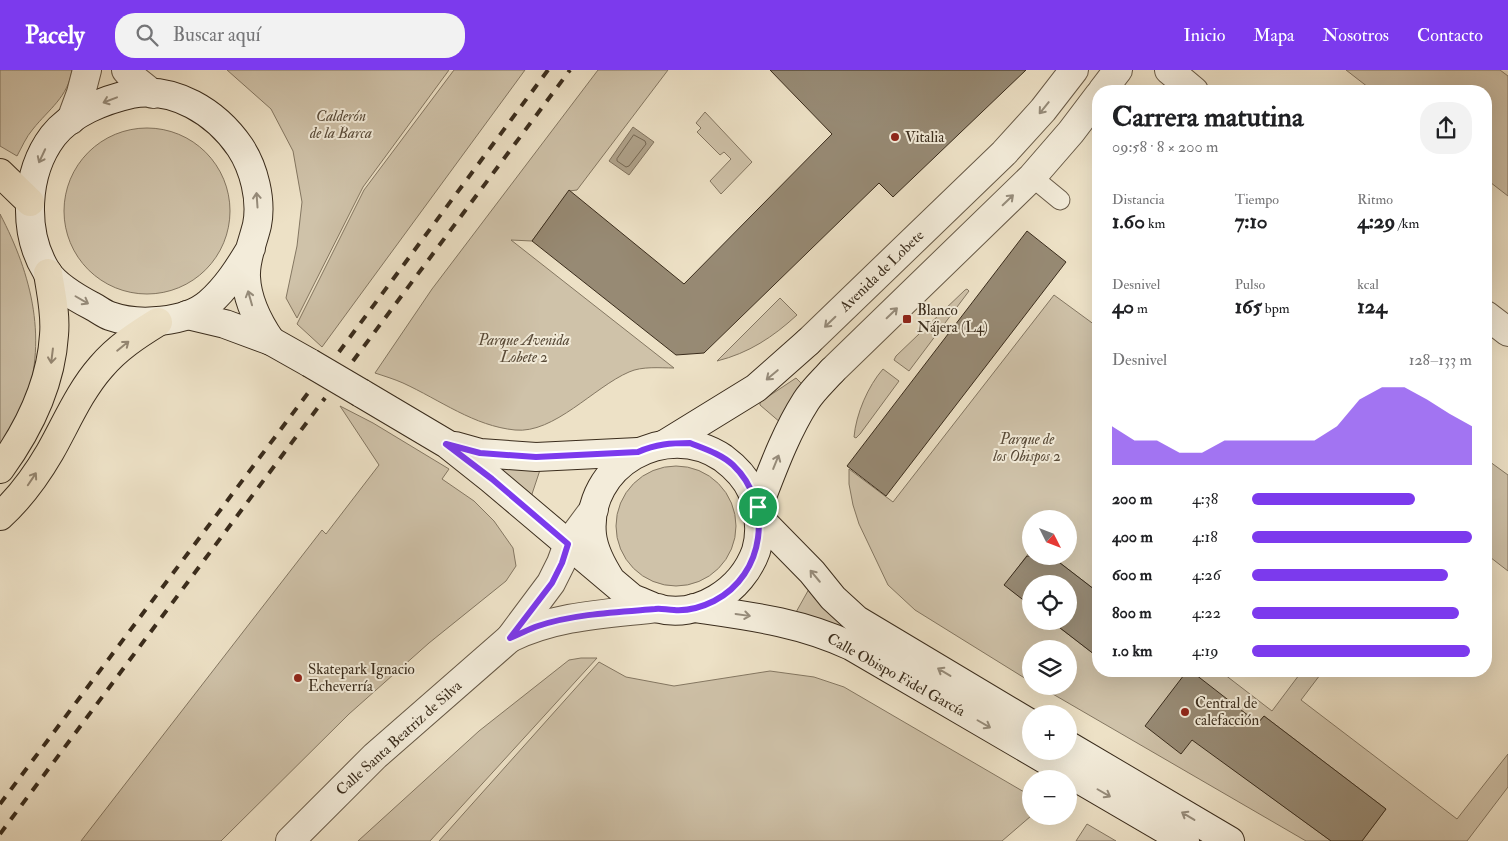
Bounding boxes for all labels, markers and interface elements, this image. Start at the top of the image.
search box [115,13,465,58]
text: Pacely [25,20,85,51]
icon: search [133,21,161,49]
text: Buscar aquí [173,23,261,47]
text: Inicio [1183,24,1225,47]
text: Mapa [1253,24,1295,47]
text: Nosotros [1323,24,1389,47]
text: Contacto [1417,24,1483,47]
one-way arrow [103,96,118,105]
text: Carrera matutina [1112,100,1303,135]
one-way arrow [1038,102,1049,115]
button: share [1420,102,1472,154]
park label: Calderón de la Barca [309,107,372,143]
place label: Vitalia [905,128,945,147]
marker: Vitalia [889,131,901,143]
text: 09:58 · 8 × 200 m [1112,137,1218,157]
one-way arrow [36,148,46,163]
text: Distancia [1112,191,1165,208]
text: Tiempo [1235,191,1279,208]
text: Ritmo [1357,191,1393,208]
one-way arrow [252,192,261,208]
one-way arrow [1002,194,1015,206]
text: 1.60 [1112,208,1145,235]
text: 7:10 [1235,208,1268,235]
text: 4:29 [1357,208,1395,235]
text: km [1145,215,1165,232]
text: /km [1395,215,1419,232]
street label: Avenida de Lobete [835,226,928,317]
text: Desnivel [1112,276,1160,293]
text: Pulso [1235,276,1265,293]
text: kcal [1357,276,1379,293]
one-way arrow [244,290,254,306]
text: 40 [1112,293,1134,320]
text: 165 [1235,293,1262,320]
text: 124 [1357,293,1387,320]
one-way arrow [75,296,89,306]
text: m [1134,300,1148,317]
text: bpm [1262,300,1290,317]
place label: Blanco Nájera (L4) [917,301,988,337]
one-way arrow [885,307,898,319]
marker: Blanco Nájera (L4) [901,313,913,325]
one-way arrow [823,316,836,328]
park label: Parque Avenida Lobete 2 [477,331,570,367]
one-way arrow [117,340,130,351]
one-way arrow [47,348,57,364]
text: Desnivel [1112,350,1167,370]
text: 128–133 m [1409,350,1472,370]
one-way arrow [766,369,779,380]
park label: Parque de los Obispos 2 [992,430,1061,466]
one-way arrow [772,455,781,470]
one-way arrow [27,472,37,486]
pin [737,486,779,528]
text: 200 m [1112,489,1152,509]
text: 4:38 [1192,489,1218,509]
icon: arrive [744,493,772,521]
north arrow [1022,510,1078,565]
map controls [1022,510,1077,825]
text: 400 m [1112,527,1153,547]
text: 4:18 [1192,527,1218,547]
text: 600 m [1112,565,1152,585]
text: 4:26 [1192,565,1221,585]
one-way arrow [810,570,821,583]
button: locate [1022,575,1077,630]
text: 800 m [1112,603,1152,623]
text: 4:22 [1192,603,1221,623]
one-way arrow [734,610,750,620]
street label: Calle Obispo Fidel García [823,629,969,722]
button: layers [1022,640,1077,695]
text: 1.0 km [1112,641,1152,661]
text: 4:19 [1192,641,1218,661]
place label: Skatepark Ignacio Echeverría [308,660,415,696]
one-way arrow [937,667,952,677]
marker: Skatepark Ignacio Echeverría [292,672,304,684]
street label: Calle Santa Beatriz de Silva [332,676,467,800]
place label: Central de calefacción [1195,694,1259,730]
button: + [1022,705,1077,760]
marker: Central de calefacción [1179,706,1191,718]
one-way arrow [977,719,991,729]
button: − [1022,770,1077,825]
one-way arrow [1096,789,1110,799]
one-way arrow [1181,811,1195,821]

